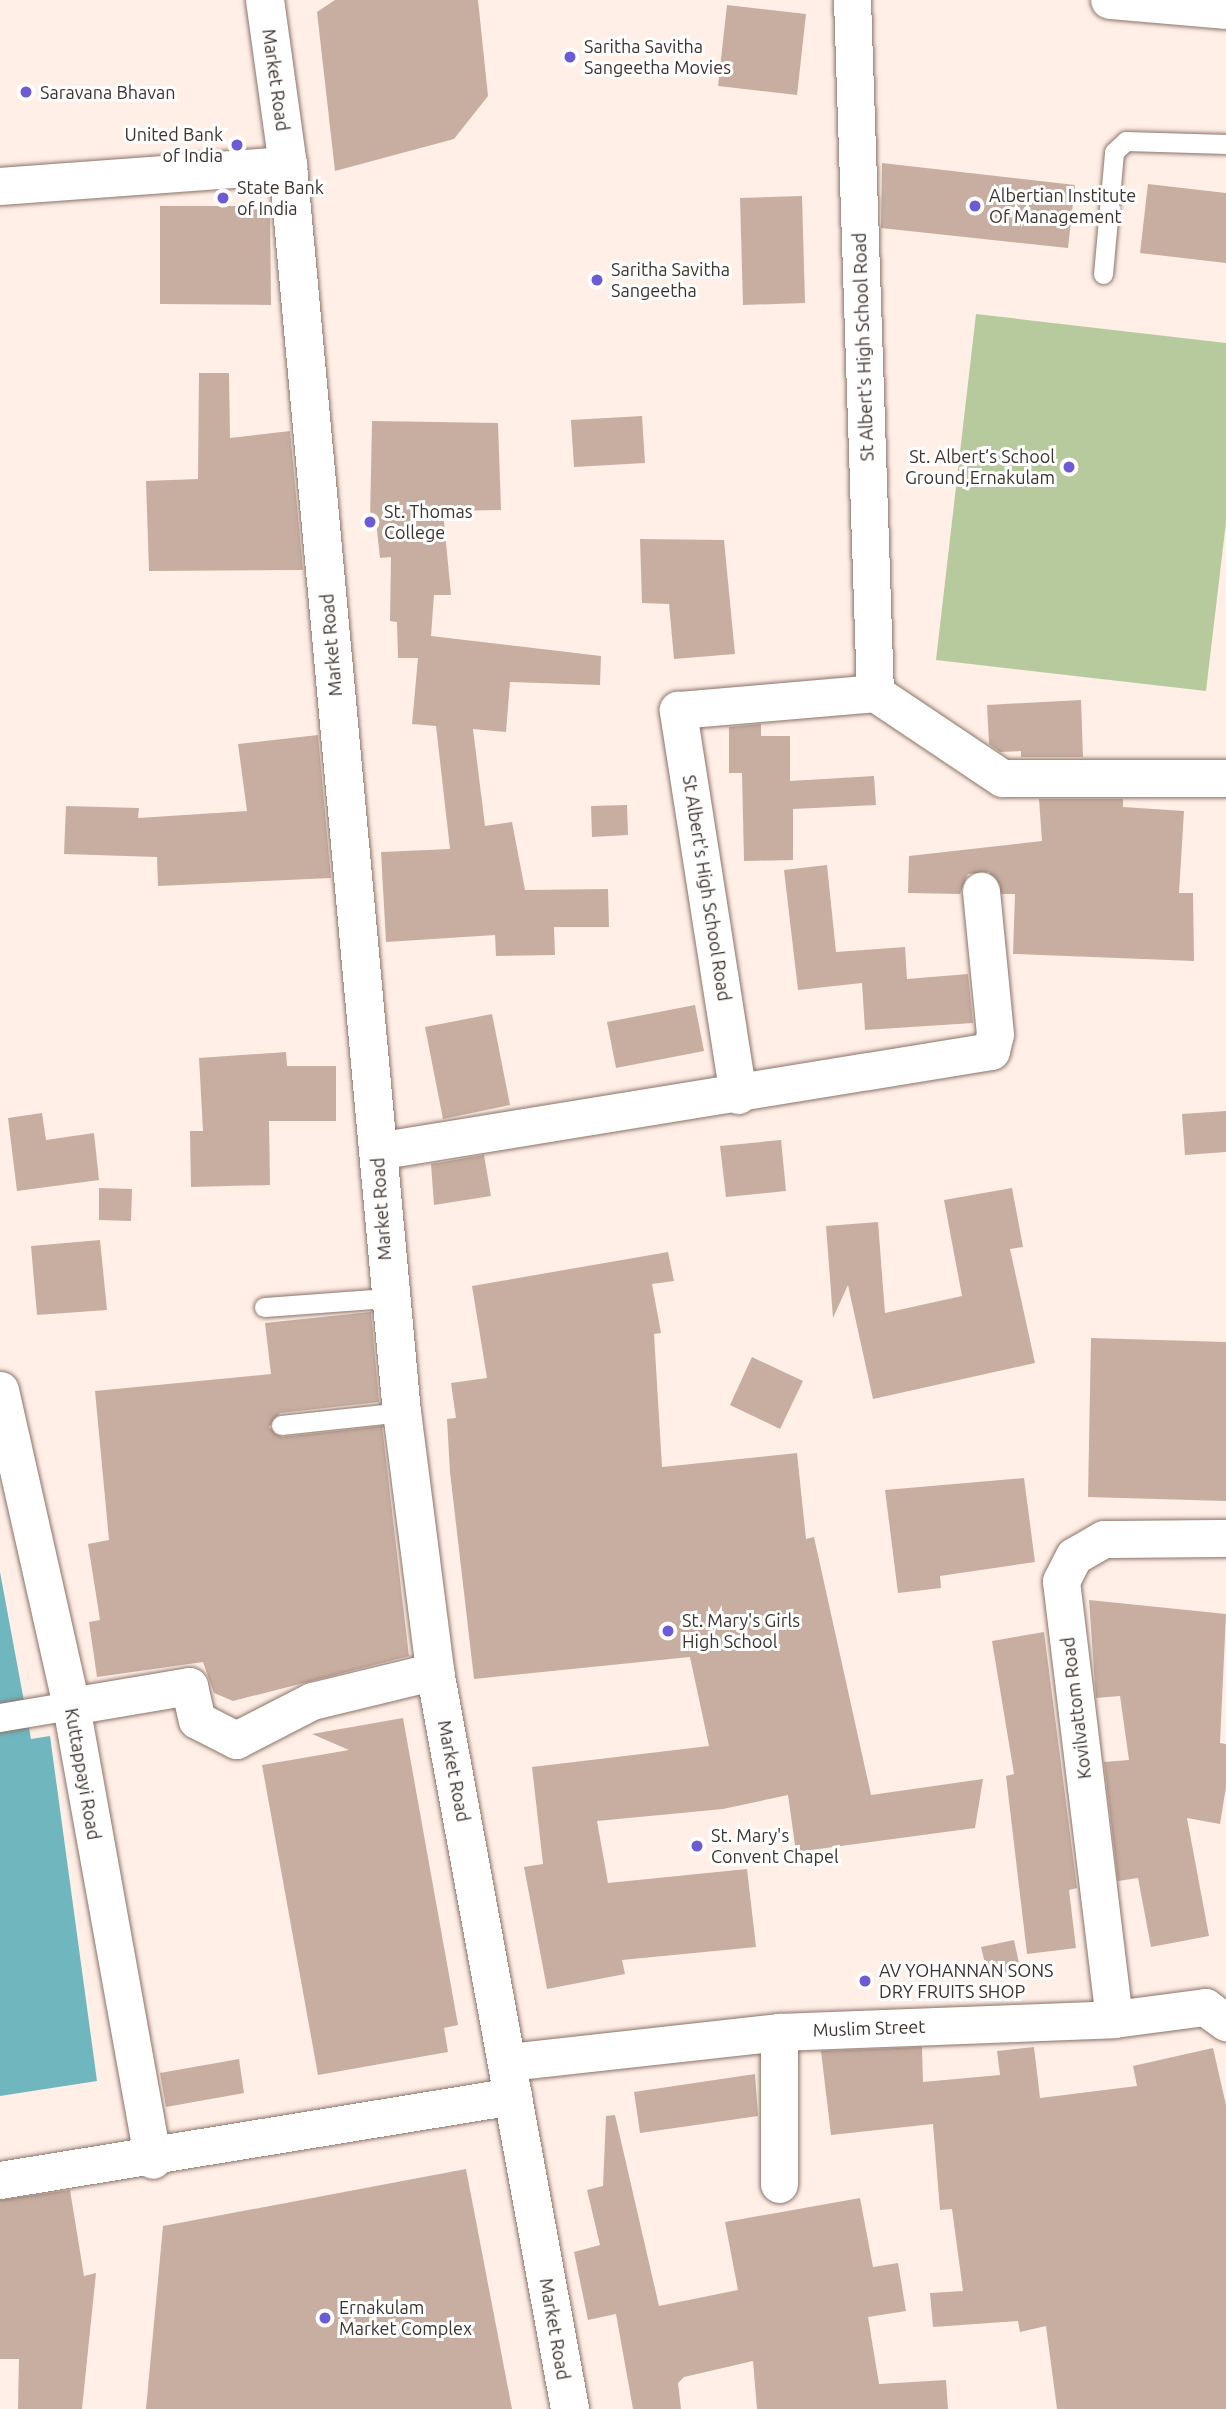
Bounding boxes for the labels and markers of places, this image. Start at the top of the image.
place label: Saritha Savitha Sangeetha Movies [584,36,731,78]
marker: Saritha Savitha Sangeetha Movies [562,49,578,65]
place label: Saravana Bhavan [40,81,176,103]
marker: Saravana Bhavan [18,84,34,100]
place label: United Bank of India [124,124,223,166]
marker: United Bank of India [229,137,245,153]
place label: State Bank of India [237,177,324,220]
place label: Albertian Institute Of Management [989,185,1136,228]
marker: State Bank of India [215,190,231,206]
marker: Albertian Institute Of Management [967,198,983,214]
place label: Saritha Savitha Sangeetha [611,259,730,302]
marker: Saritha Savitha Sangeetha [589,272,605,288]
place label: St. Albert’s School Ground,Ernakulam [905,446,1055,489]
marker: St. Albert’s School Ground,Ernakulam [1061,459,1077,475]
place label: St. Thomas College [384,501,473,544]
marker: St. Thomas College [362,514,378,530]
place label: St. Mary's Girls High School [682,1610,800,1652]
marker: St. Mary's Girls High School [660,1623,676,1639]
place label: St. Mary's Convent Chapel [711,1825,839,1868]
marker: St. Mary's Convent Chapel [689,1838,705,1854]
place label: AV YOHANNAN SONS DRY FRUITS SHOP [879,1960,1053,2002]
marker: AV YOHANNAN SONS DRY FRUITS SHOP [857,1973,873,1989]
place label: Ernakulam Market Complex [339,2297,472,2340]
marker: Ernakulam Market Complex [317,2310,333,2326]

